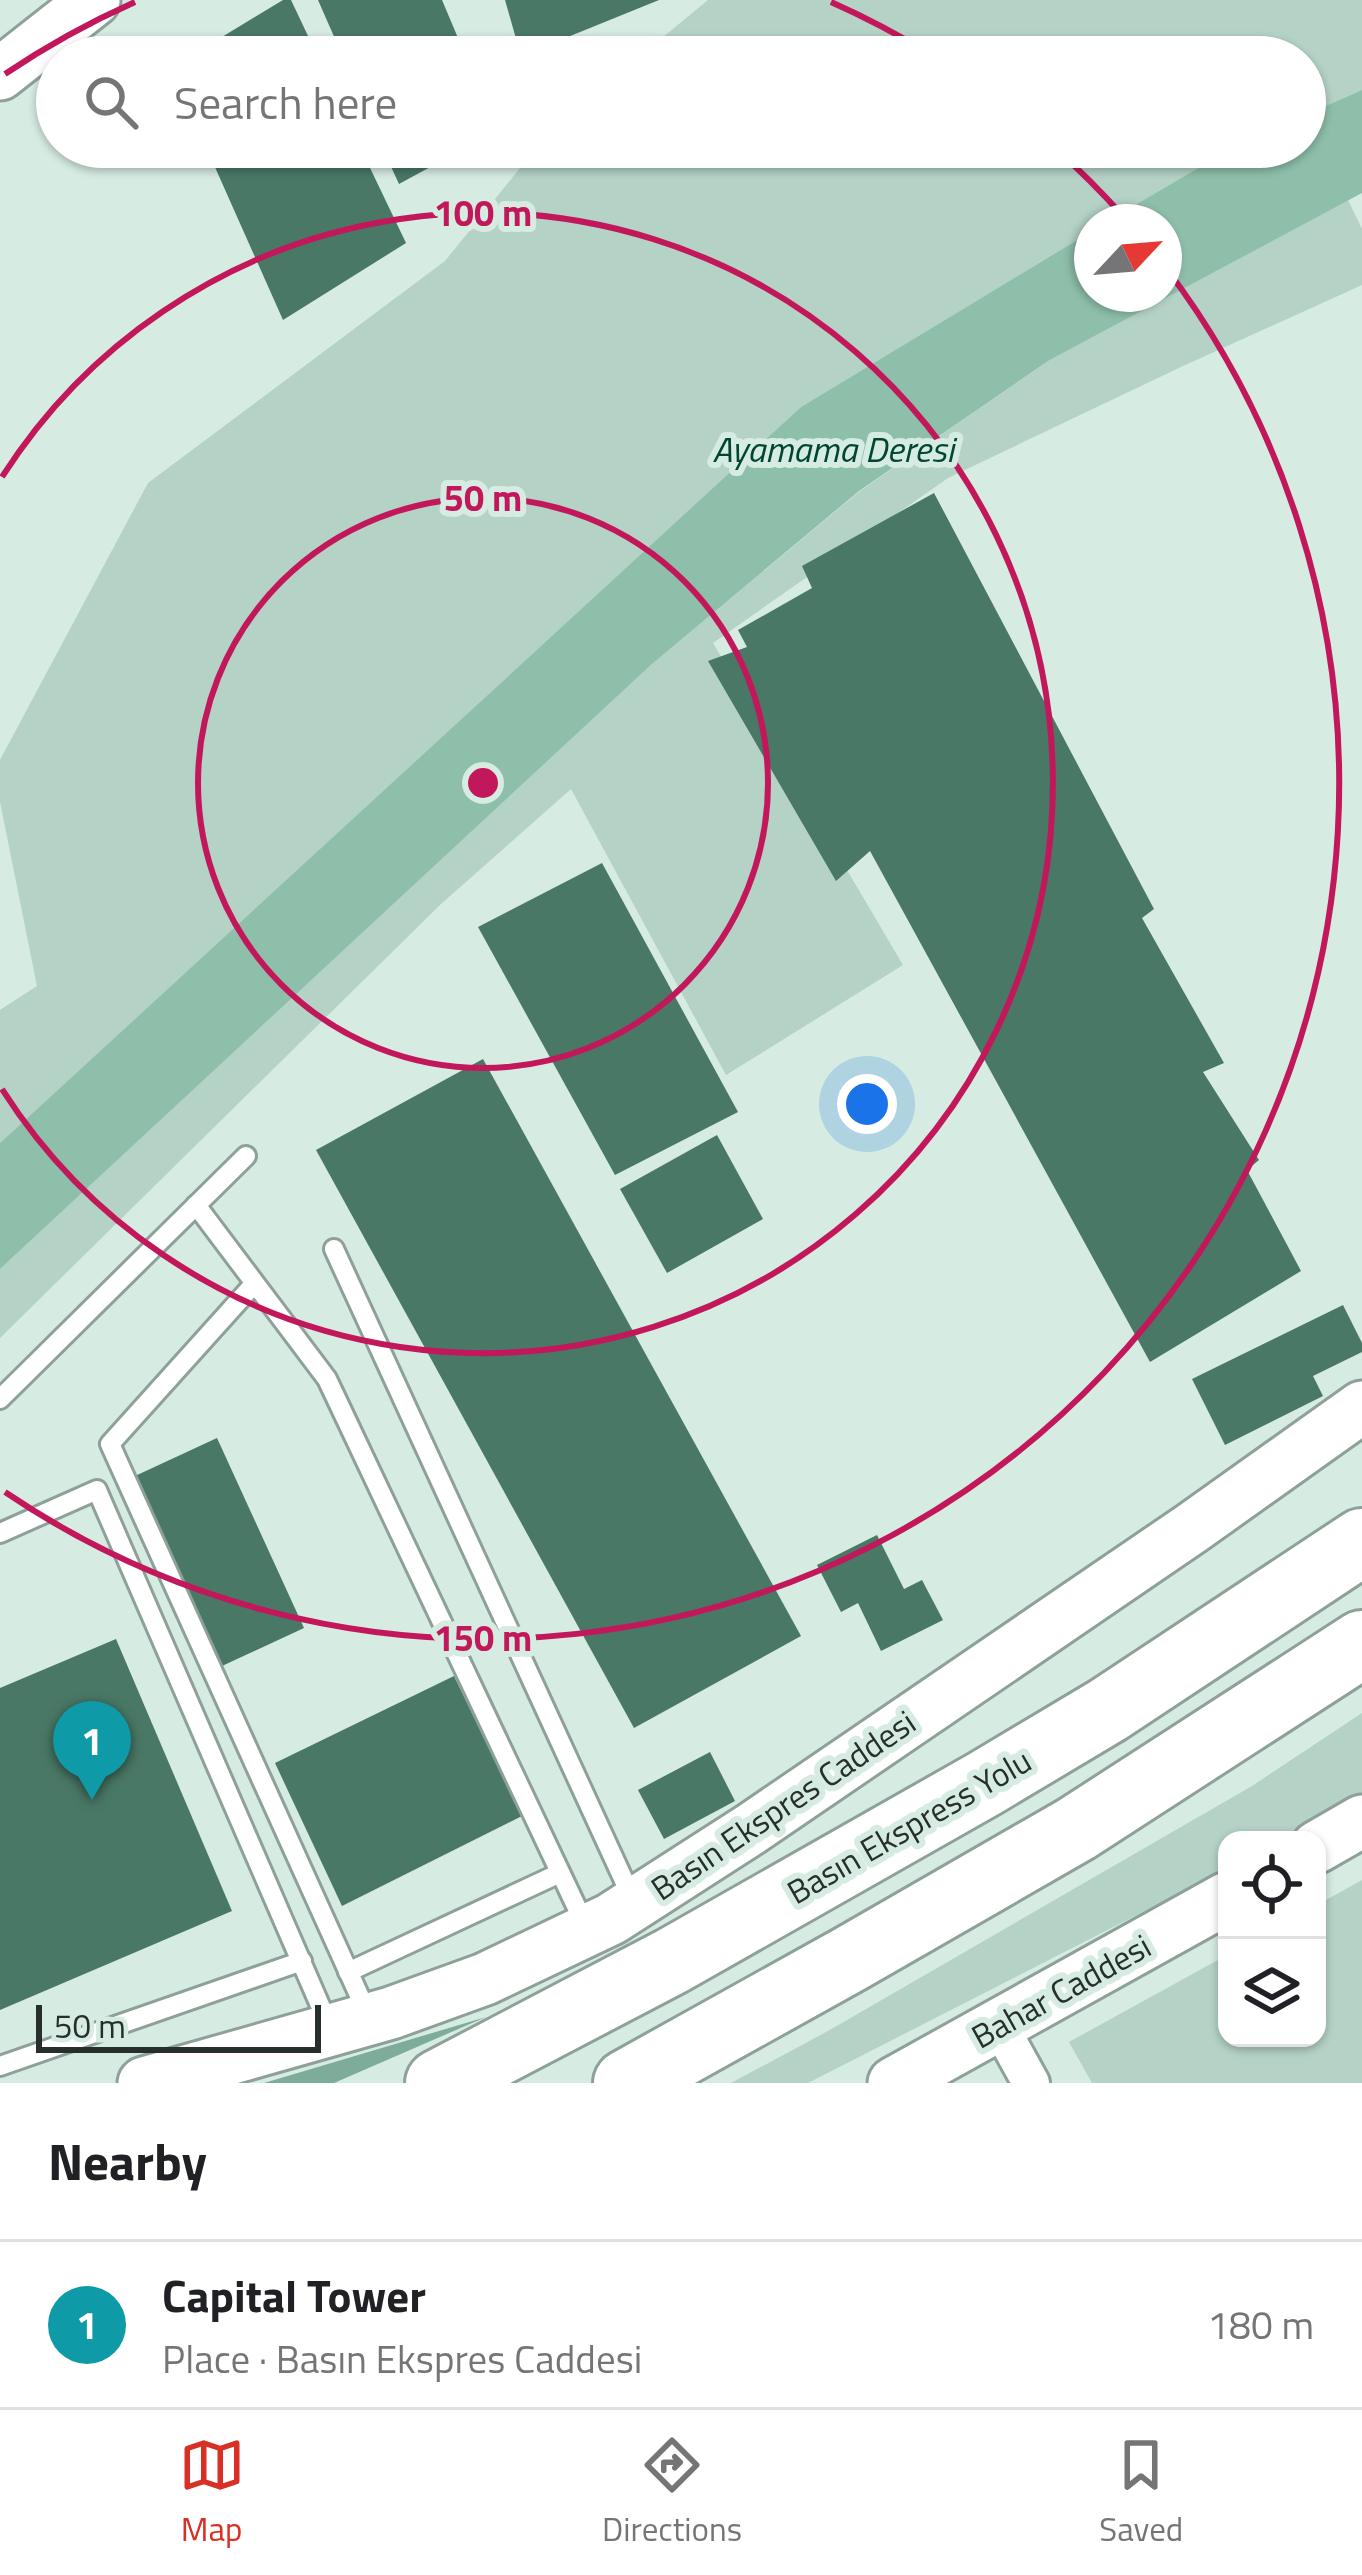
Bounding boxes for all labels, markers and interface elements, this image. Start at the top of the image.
search box [36,36,1326,168]
text: Search here [174,68,397,136]
icon: search [78,69,144,135]
text: 100 m [434,185,532,240]
north arrow [1074,204,1182,312]
water label: Ayamama Deresi [712,421,957,476]
text: 50 m [444,470,522,525]
centre of rings [462,762,504,804]
your location [837,1074,897,1134]
text: 150 m [434,1610,532,1665]
street label: Basın Ekspres Caddesi [640,1698,926,1912]
pin: 1 [53,1701,131,1800]
street label: Basın Ekspress Yolu [777,1736,1041,1916]
map controls [1218,1831,1326,2047]
button: locate [1218,1831,1326,1939]
street label: Bahar Caddesi [962,1921,1160,2061]
button: layers [1218,1939,1326,2047]
scale bar [36,1999,321,2052]
text: 50 m [54,2001,126,2051]
text: Nearby [48,2122,207,2200]
text: Capital Tower [162,2261,426,2329]
text: 1 [76,2295,98,2354]
text: 180 m [1207,2295,1314,2354]
text: Place · Basın Ekspres Caddesi [162,2329,642,2388]
tab: Map [179,2432,245,2554]
tab: Directions [602,2432,742,2554]
tab: Saved [1099,2432,1183,2554]

